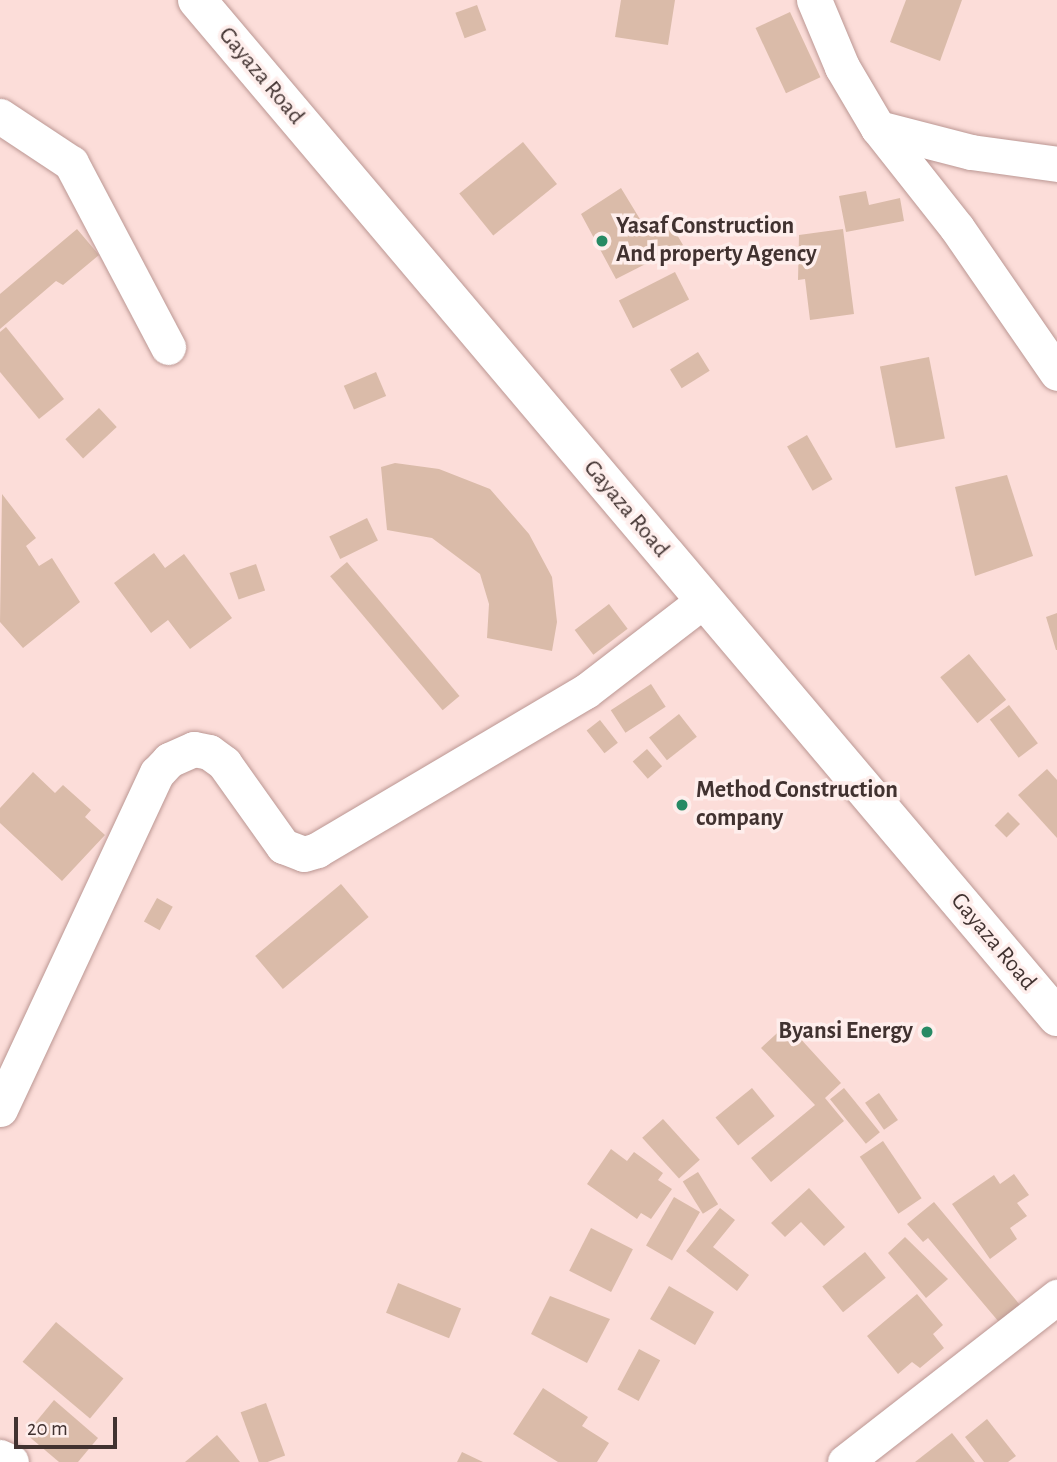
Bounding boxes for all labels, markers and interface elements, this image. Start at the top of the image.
street label: Gayaza Road [212,21,310,131]
place label: Yasaf Construction And property Agency [616,213,817,269]
marker: Yasaf Construction And property Agency [594,233,610,249]
street label: Gayaza Road [577,454,675,564]
place label: Method Construction company [696,777,898,833]
marker: Method Construction company [674,797,690,813]
street label: Gayaza Road [944,887,1042,997]
place label: Byansi Energy [778,1018,913,1046]
marker: Byansi Energy [919,1024,935,1040]
scale bar [18,1402,121,1446]
text: 20 m [27,1418,68,1439]

